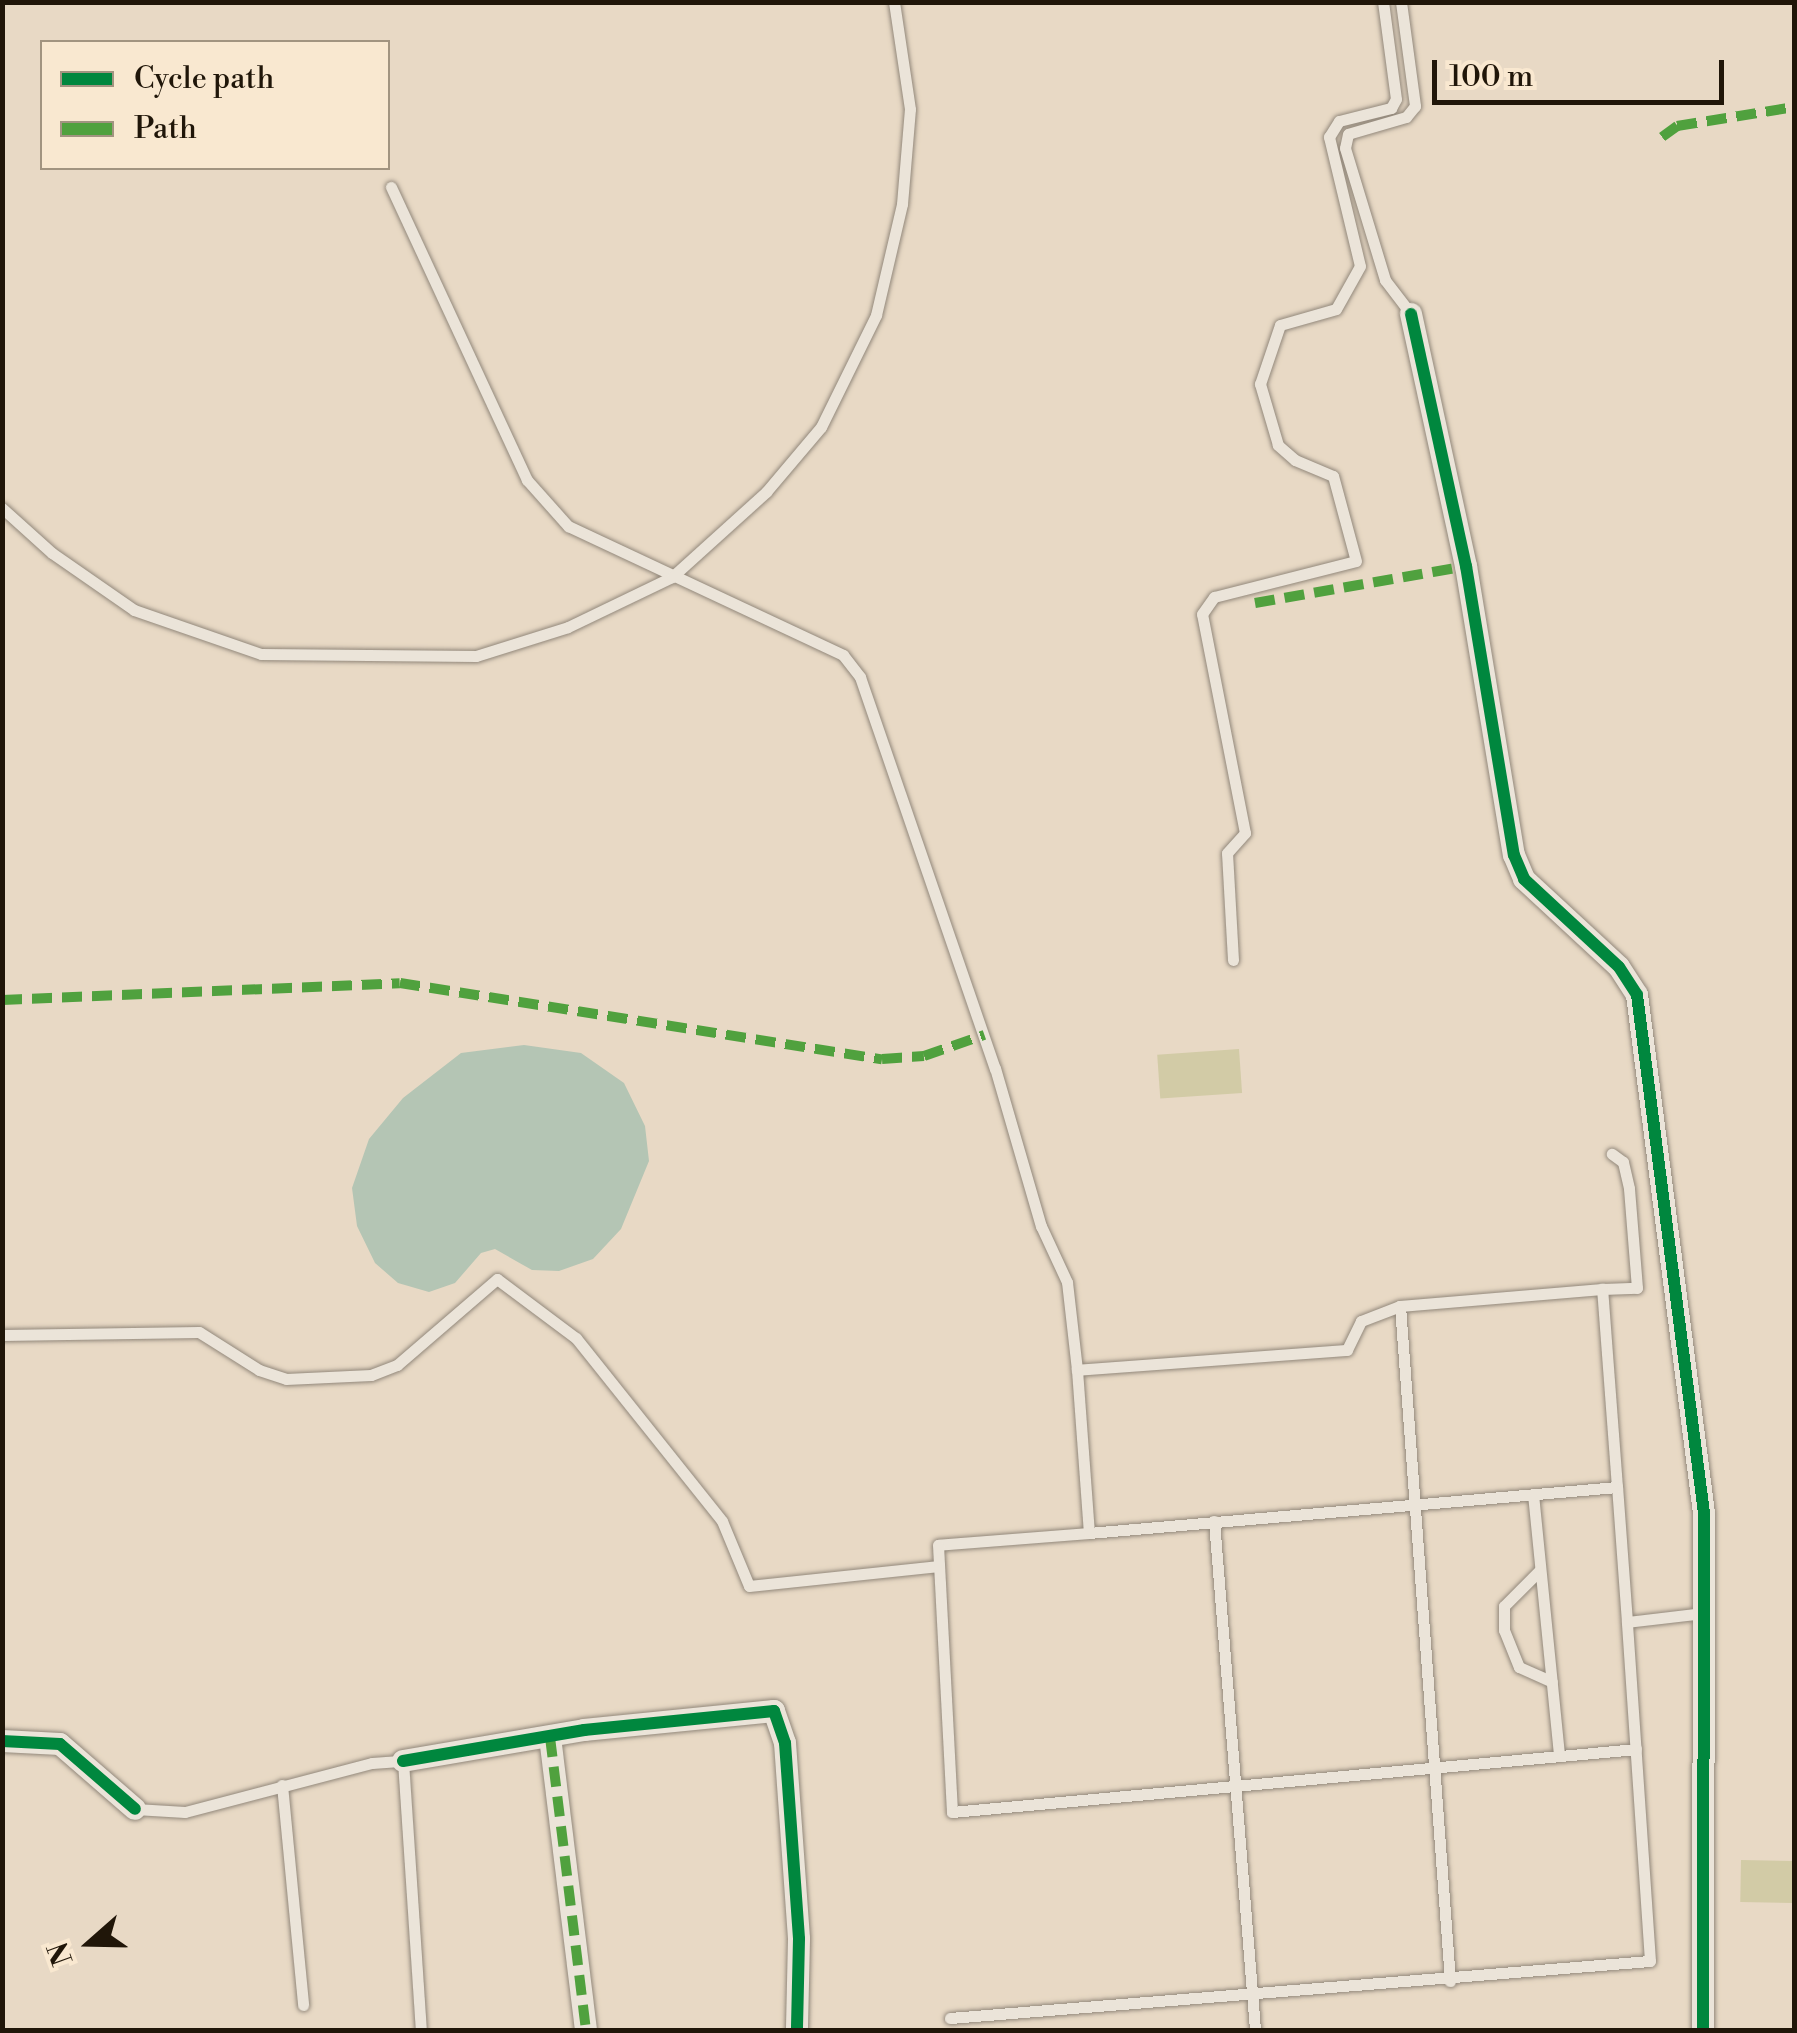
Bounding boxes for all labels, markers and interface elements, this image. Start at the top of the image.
legend [40,40,390,170]
scale bar [1437,40,1730,102]
text: 100 m [1449,58,1533,96]
text: Cycle path [134,60,274,98]
text: Path [134,110,197,148]
north arrow [40,1893,140,1993]
text: N [41,1937,82,1970]

